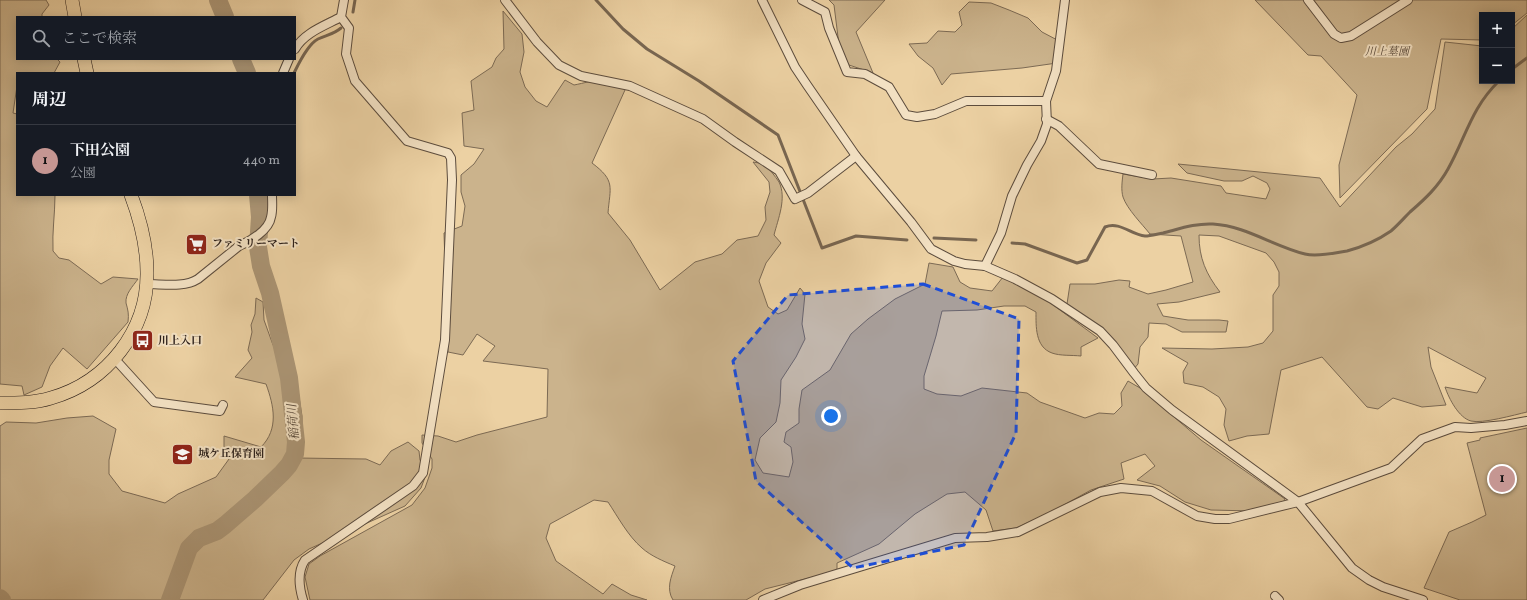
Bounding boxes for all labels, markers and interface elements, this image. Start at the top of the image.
map controls [1479,12,1515,84]
button: + [1479,12,1515,48]
search box [16,16,296,60]
icon: search [30,27,52,49]
text: ここで検索 [62,29,137,50]
park label: 川上墓園 [1365,45,1411,60]
button: − [1479,48,1515,84]
text: 周辺 [32,89,66,112]
text: 下田公園 [70,141,130,162]
text: 1 [42,152,48,170]
text: 440 m [243,152,280,170]
text: 公園 [70,165,96,183]
supermarket icon: ファミリーマート [183,231,209,257]
place label: ファミリーマート [212,237,300,252]
bus stop icon: 川上入口 [130,328,156,354]
place label: 川上入口 [158,334,202,349]
water label: 稲荷川 [284,401,304,441]
your location [821,406,841,426]
school or university icon: 城ケ丘保育園 [170,441,196,467]
place label: 城ケ丘保育園 [198,447,264,462]
pin: 1 [1489,464,1515,494]

